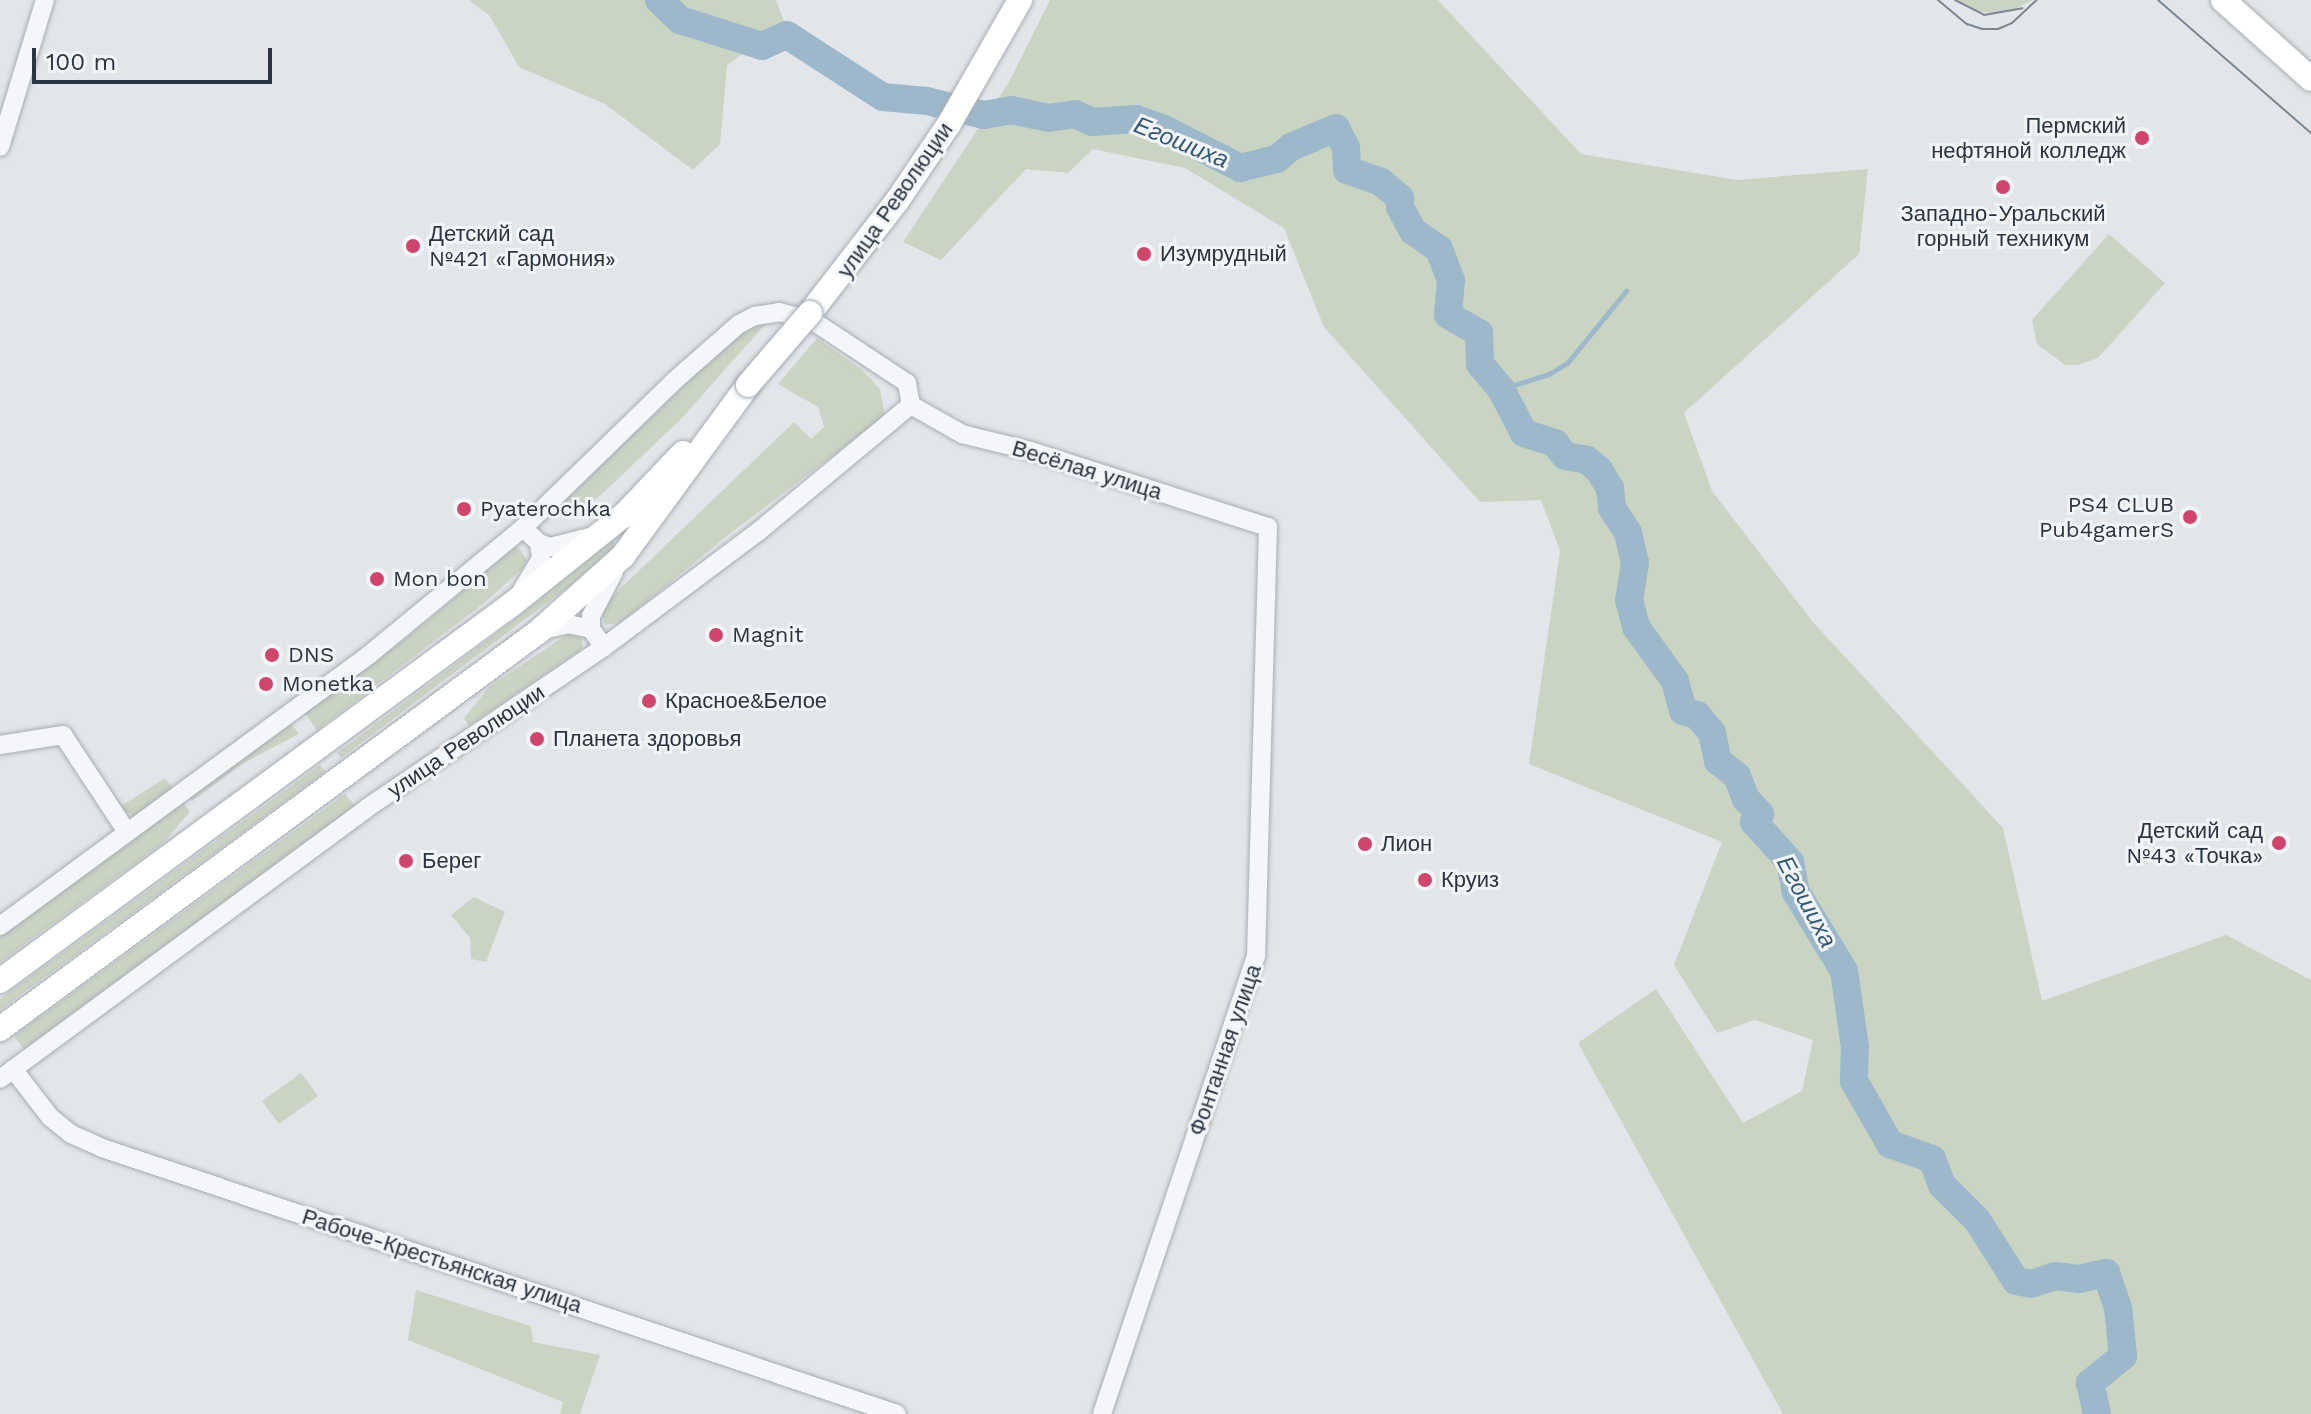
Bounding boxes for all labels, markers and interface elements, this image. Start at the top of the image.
scale bar [36,32,276,82]
text: 100 m [46,48,116,76]
water label: Егошиха [1130,111,1232,175]
place label: Пермский нефтяной колледж [1931,112,2126,164]
street label: улица Революции [832,117,958,283]
marker: Пермский нефтяной колледж [2133,129,2151,147]
marker: Западно-Уральский горный техникум [1994,178,2012,196]
place label: Западно-Уральский горный техникум [1900,200,2106,252]
place label: Детский сад №421 «Гармония» [429,220,616,272]
marker: Детский сад №421 «Гармония» [404,237,422,255]
place label: Изумрудный [1160,241,1287,267]
marker: Изумрудный [1135,245,1153,263]
street label: Весёлая улица [1009,435,1165,505]
place label: PS4 CLUB Pub4gamerS [2039,491,2174,542]
place label: Pyaterochka [480,496,611,522]
marker: Pyaterochka [455,500,473,518]
marker: PS4 CLUB Pub4gamerS [2181,508,2199,526]
place label: Mon bon [393,566,487,592]
marker: Mon bon [368,570,386,588]
place label: Magnit [732,622,803,648]
marker: Magnit [707,626,725,644]
place label: DNS [288,642,334,668]
marker: DNS [263,646,281,664]
place label: Monetka [282,671,374,697]
marker: Monetka [257,675,275,693]
street label: улица Революции [383,679,549,803]
place label: Красное&Белое [665,688,827,714]
marker: Красное&Белое [640,692,658,710]
place label: Планета здоровья [553,726,741,752]
marker: Планета здоровья [528,730,546,748]
place label: Детский сад №43 «Точка» [2126,817,2263,868]
place label: Лион [1381,831,1432,857]
marker: Детский сад №43 «Точка» [2270,834,2288,852]
marker: Лион [1356,835,1374,853]
place label: Берег [422,848,481,874]
water label: Егошиха [1770,851,1842,953]
marker: Берег [397,852,415,870]
place label: Круиз [1441,867,1499,893]
marker: Круиз [1416,871,1434,889]
street label: Фонтанная улица [1183,961,1267,1139]
street label: Рабоче-Крестьянская улица [299,1203,585,1319]

